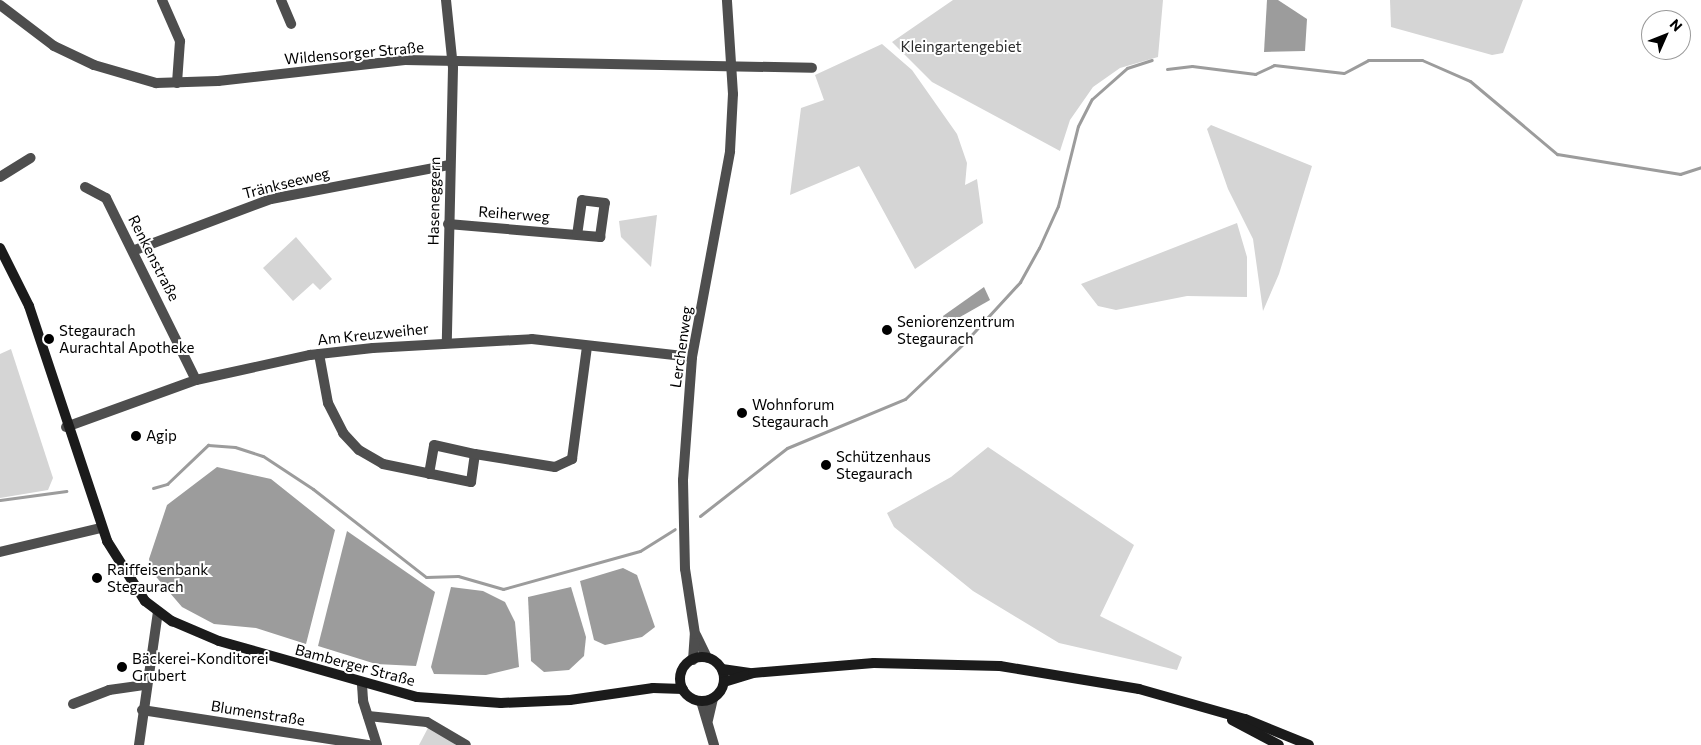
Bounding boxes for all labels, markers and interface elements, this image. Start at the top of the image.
north arrow [1641,10,1691,60]
text: N [1667,15,1686,35]
street label: Wildensorger Straße [283,38,425,68]
park label: Kleingartengebiet [900,38,1022,56]
street label: Haseneggern [424,156,444,246]
street label: Tränkseeweg [241,164,331,202]
street label: Reiherweg [478,203,550,225]
street label: Renkenstraße [125,212,183,304]
street label: Lerchenweg [666,305,696,389]
place label: Seniorenzentrum Stegaurach [897,312,1015,347]
street label: Am Kreuzweiher [316,319,430,349]
place label: Stegaurach Aurachtal Apotheke [59,321,194,356]
marker: Seniorenzentrum Stegaurach [881,324,893,336]
marker: Stegaurach Aurachtal Apotheke [43,333,55,345]
place label: Wohnforum Stegaurach [752,395,834,430]
marker: Wohnforum Stegaurach [736,407,748,419]
place label: Agip [146,427,177,445]
marker: Agip [130,430,142,442]
place label: Schützenhaus Stegaurach [836,447,931,482]
marker: Schützenhaus Stegaurach [820,459,832,471]
place label: Raiffeisenbank Stegaurach [107,560,208,595]
marker: Raiffeisenbank Stegaurach [91,572,103,584]
street label: Bamberger Straße [293,640,417,690]
place label: Bäckerei-Konditorei Grubert [132,649,269,684]
marker: Bäckerei-Konditorei Grubert [116,661,128,673]
street label: Blumenstraße [210,697,306,729]

